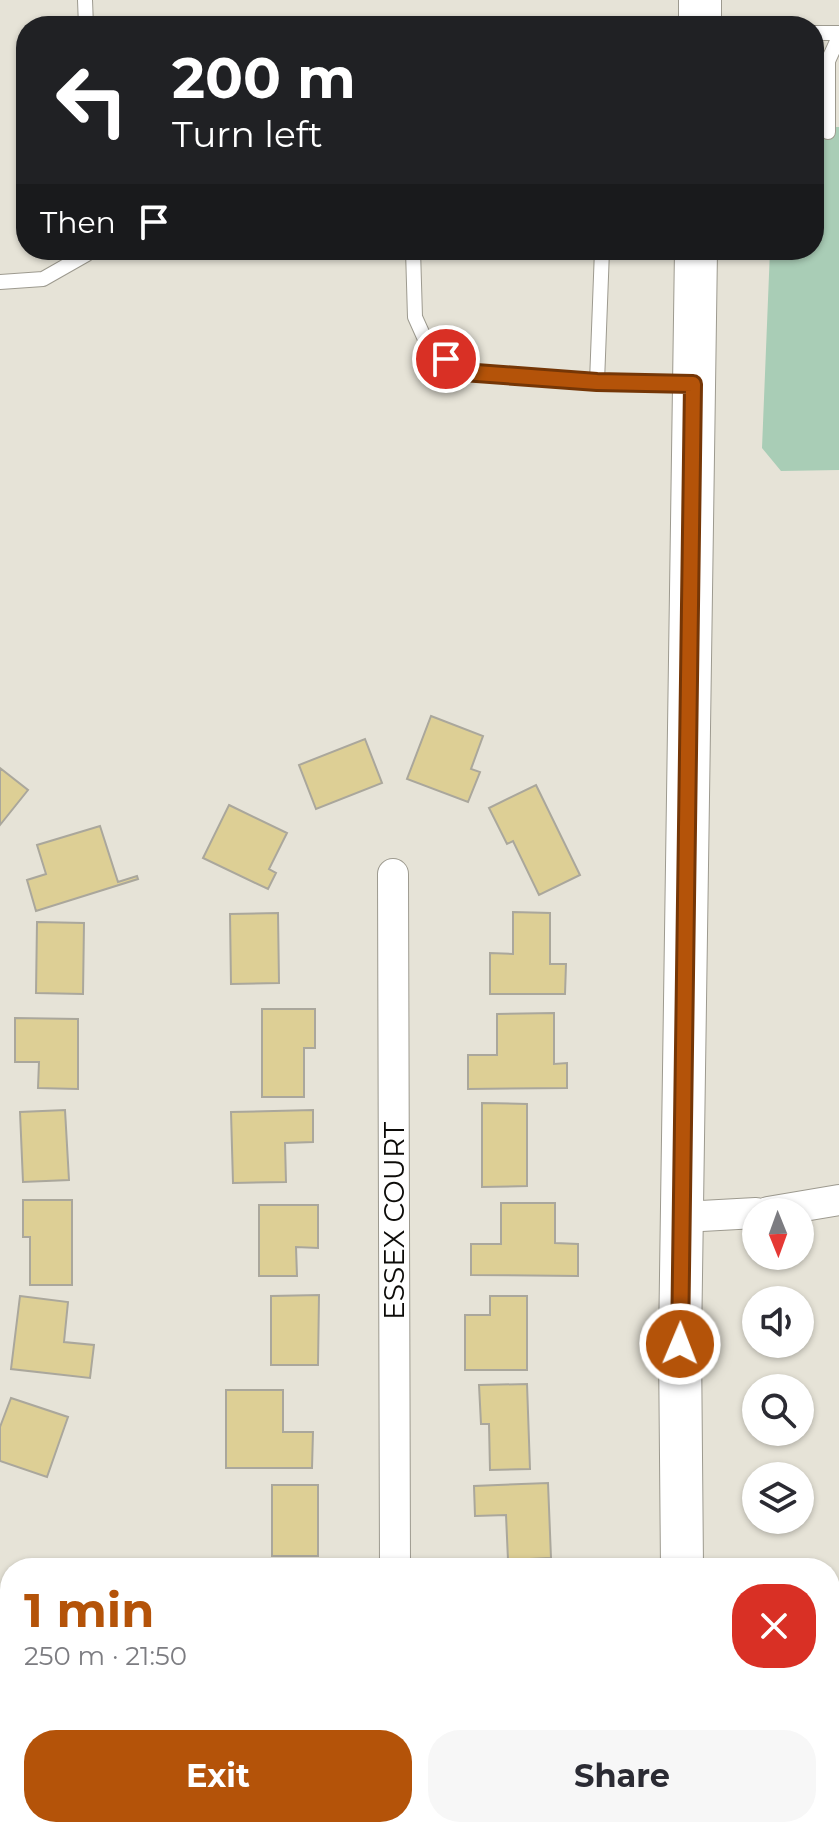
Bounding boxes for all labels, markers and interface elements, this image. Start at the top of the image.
text: 200 m [172,44,356,112]
icon: left [40,48,144,152]
text: Turn left [172,112,323,156]
icon: arrive [132,200,176,244]
text: Then [40,204,116,241]
pin [412,325,480,393]
icon: arrive [424,337,468,381]
street label: ESSEX COURT [377,1122,411,1320]
north arrow [742,1198,814,1270]
map controls [742,1198,814,1534]
button: sound [742,1286,814,1358]
position arrow [638,1302,722,1386]
button: search [742,1374,814,1446]
button: layers [742,1462,814,1534]
text: 1 min [24,1581,154,1639]
button: close [732,1584,816,1668]
text: 250 m · 21:50 [24,1640,187,1672]
button: Exit [24,1730,412,1822]
button: Share [428,1730,816,1822]

